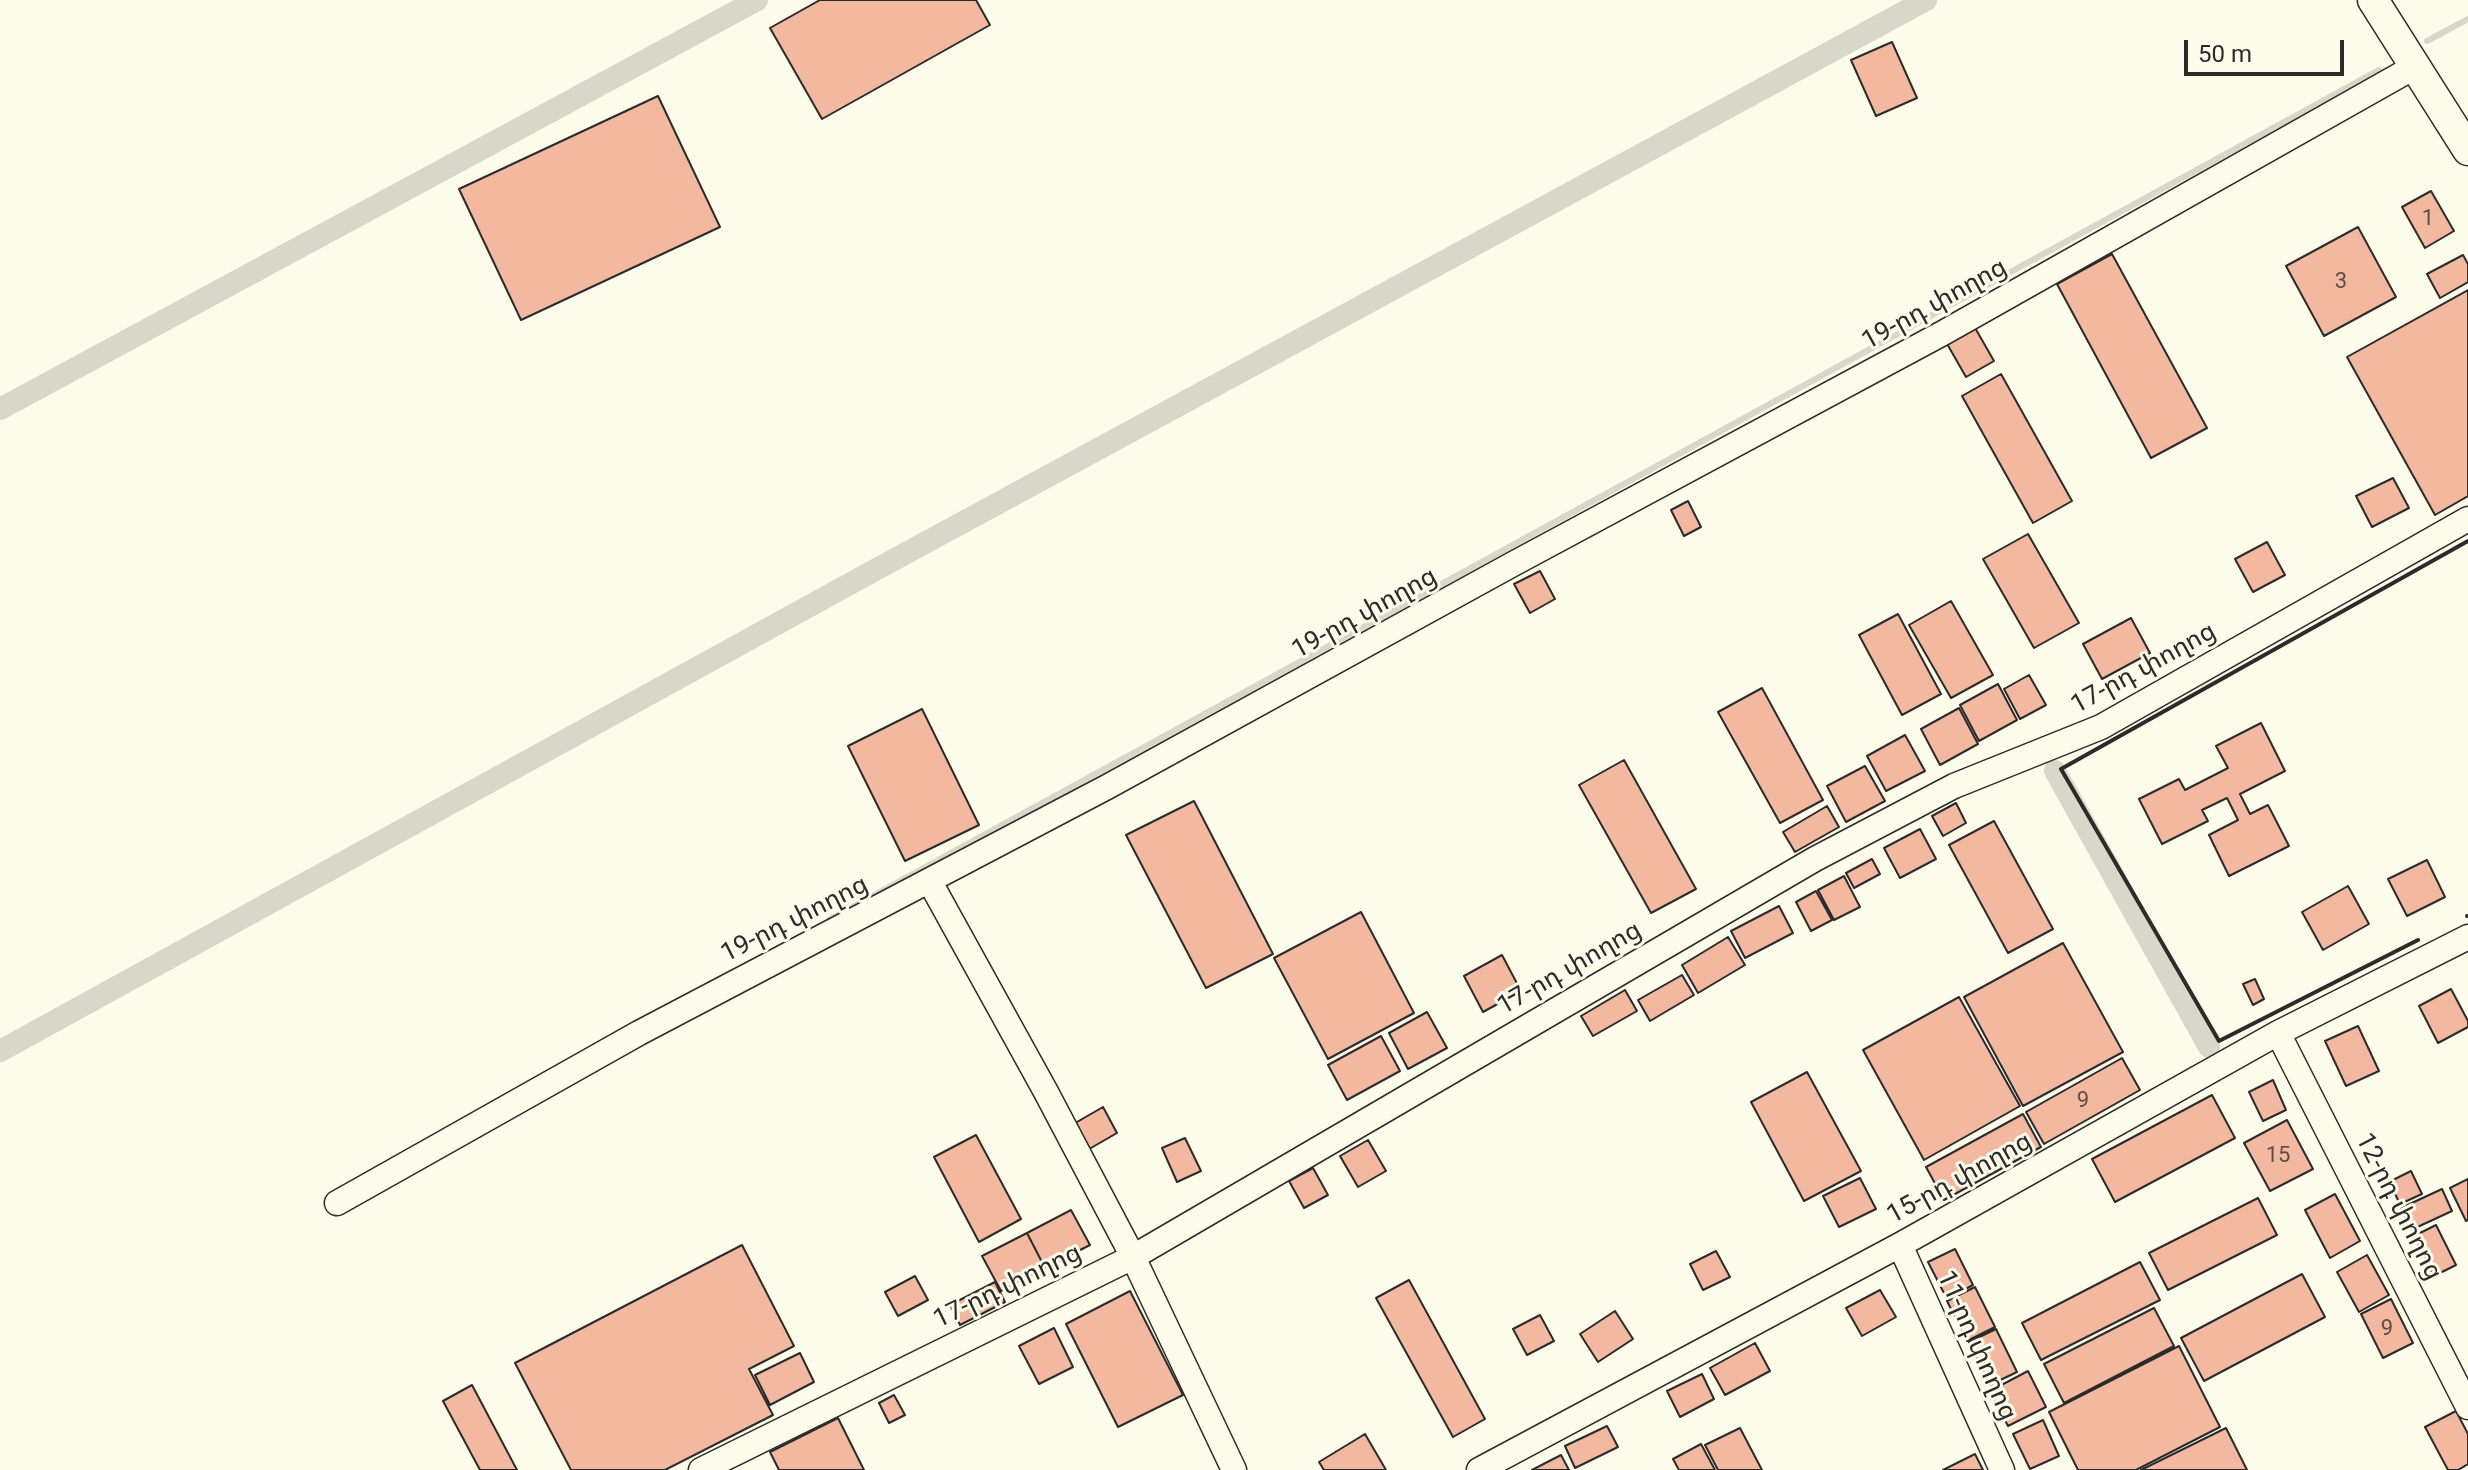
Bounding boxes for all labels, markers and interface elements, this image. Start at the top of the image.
scale bar [2188,24,2348,74]
text: 50 m [2198,40,2252,68]
house number: 1 [2422,206,2434,232]
street label: 19-րդ փողոց [1857,252,2013,358]
house number: 3 [2335,269,2347,295]
street label: 19-րդ փողոց [1287,561,1443,667]
street label: 17-րդ փողոց [2066,616,2222,722]
street label: 19-րդ փողոց [716,870,874,970]
street label: 17-րդ փողոց [1493,915,1647,1023]
house number: 9 [2077,1088,2089,1114]
street label: 15-րդ փողոց [1882,1126,2038,1232]
street label: 12-րդ փողոց [2348,1128,2448,1286]
house number: 15 [2266,1143,2290,1169]
street label: 17-րդ փողոց [929,1238,1087,1336]
street label: 11-րդ փողոց [1929,1266,2023,1426]
house number: 9 [2381,1316,2393,1342]

